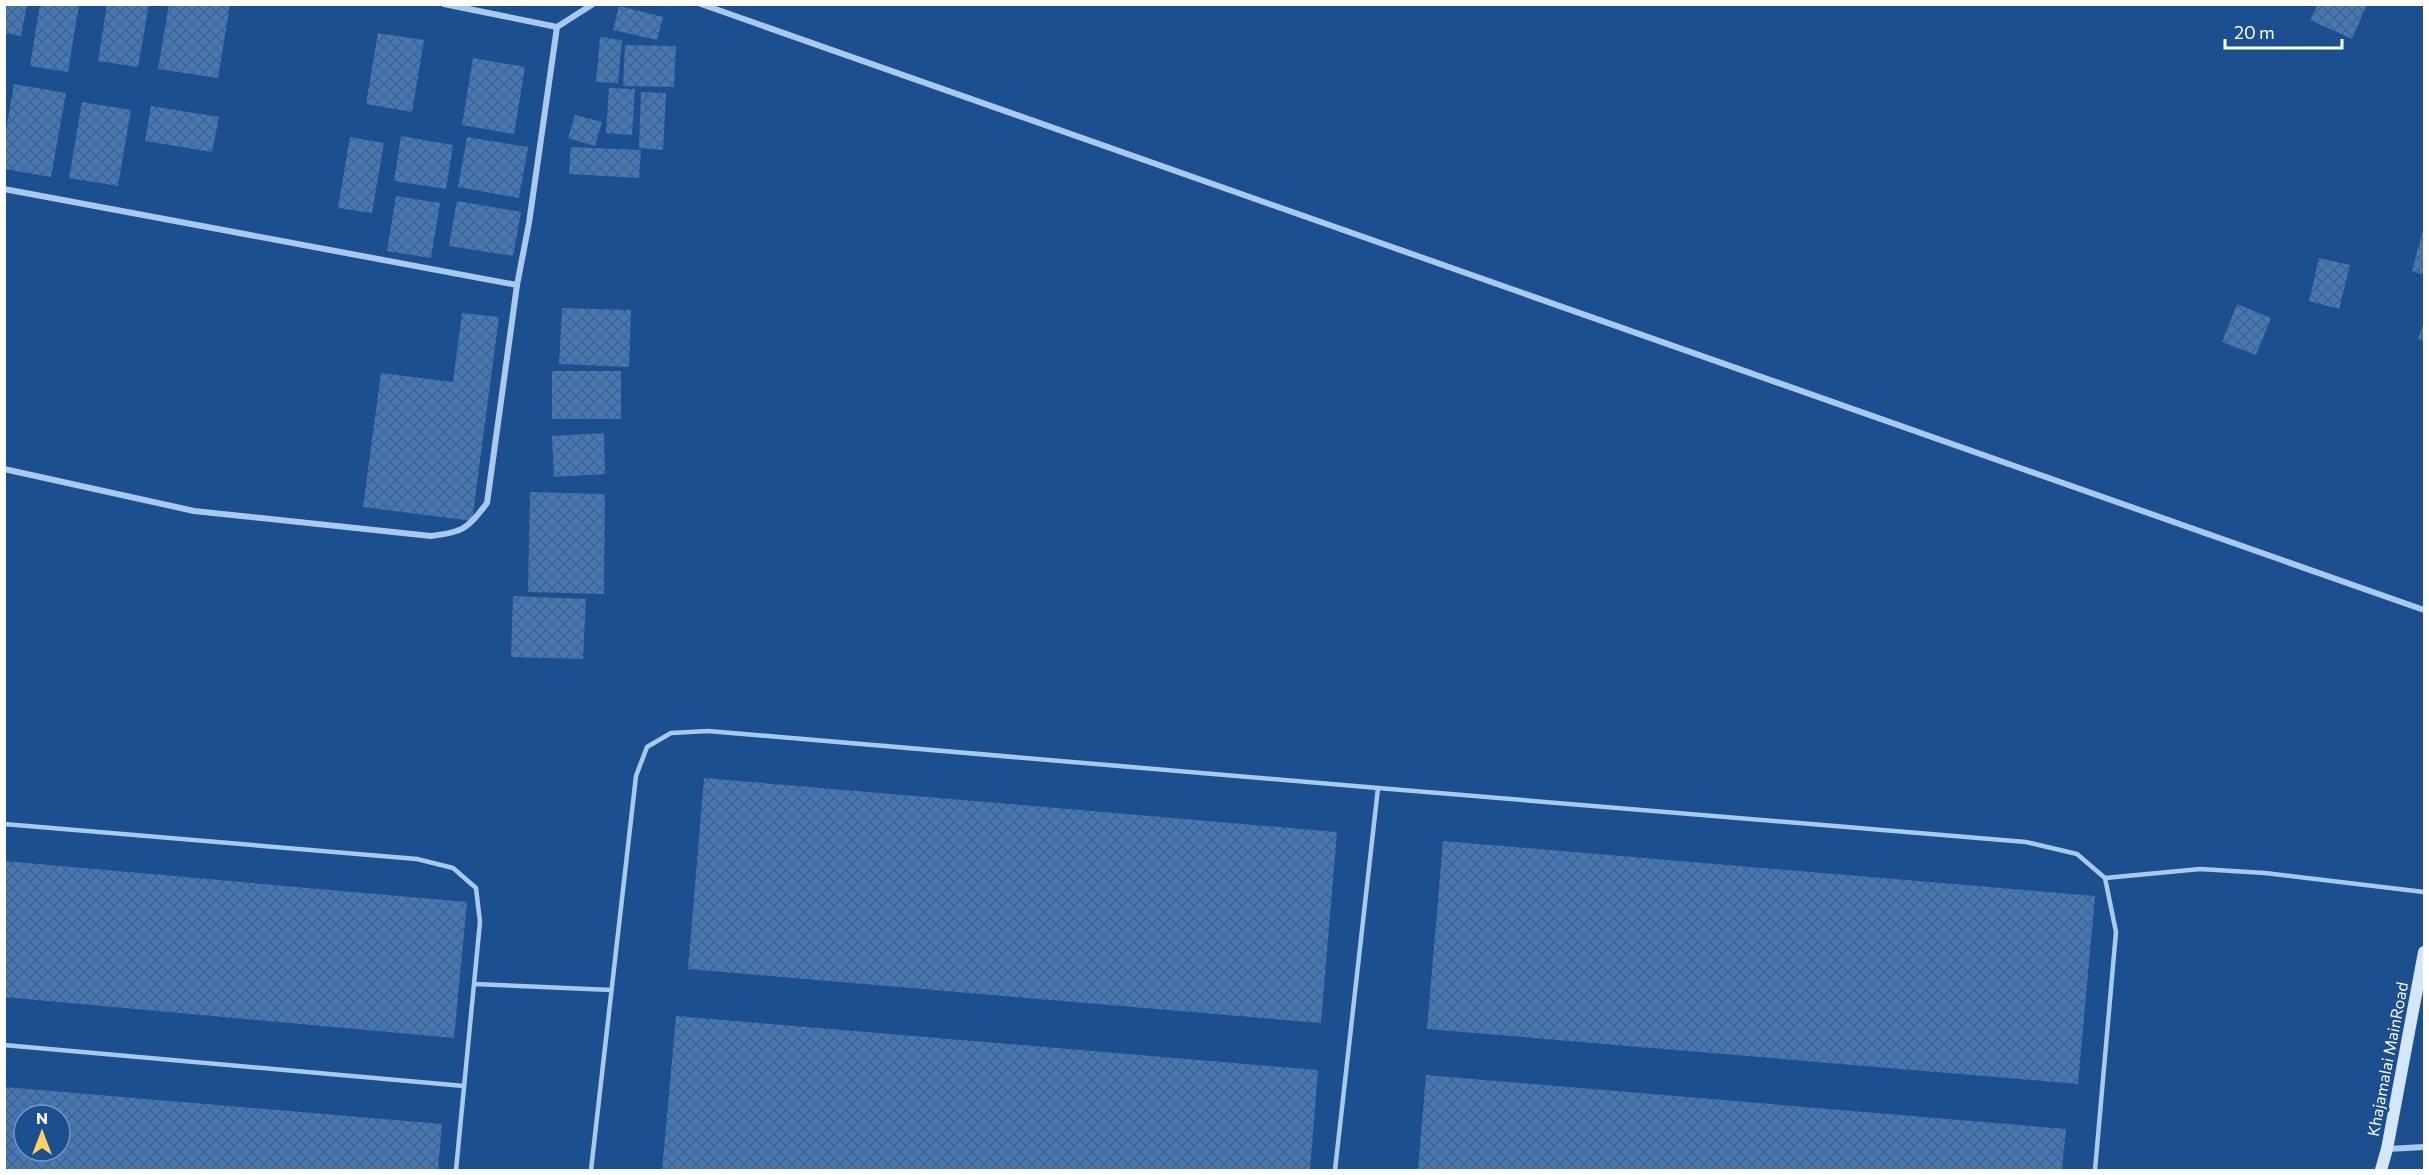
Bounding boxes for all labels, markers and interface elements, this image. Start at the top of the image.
scale bar [2225,12,2342,50]
text: 20 m [2234,21,2275,43]
street label: Khajamalai MainRoad [2363,980,2411,1138]
north arrow [12,1103,72,1163]
text: N [36,1108,48,1127]

